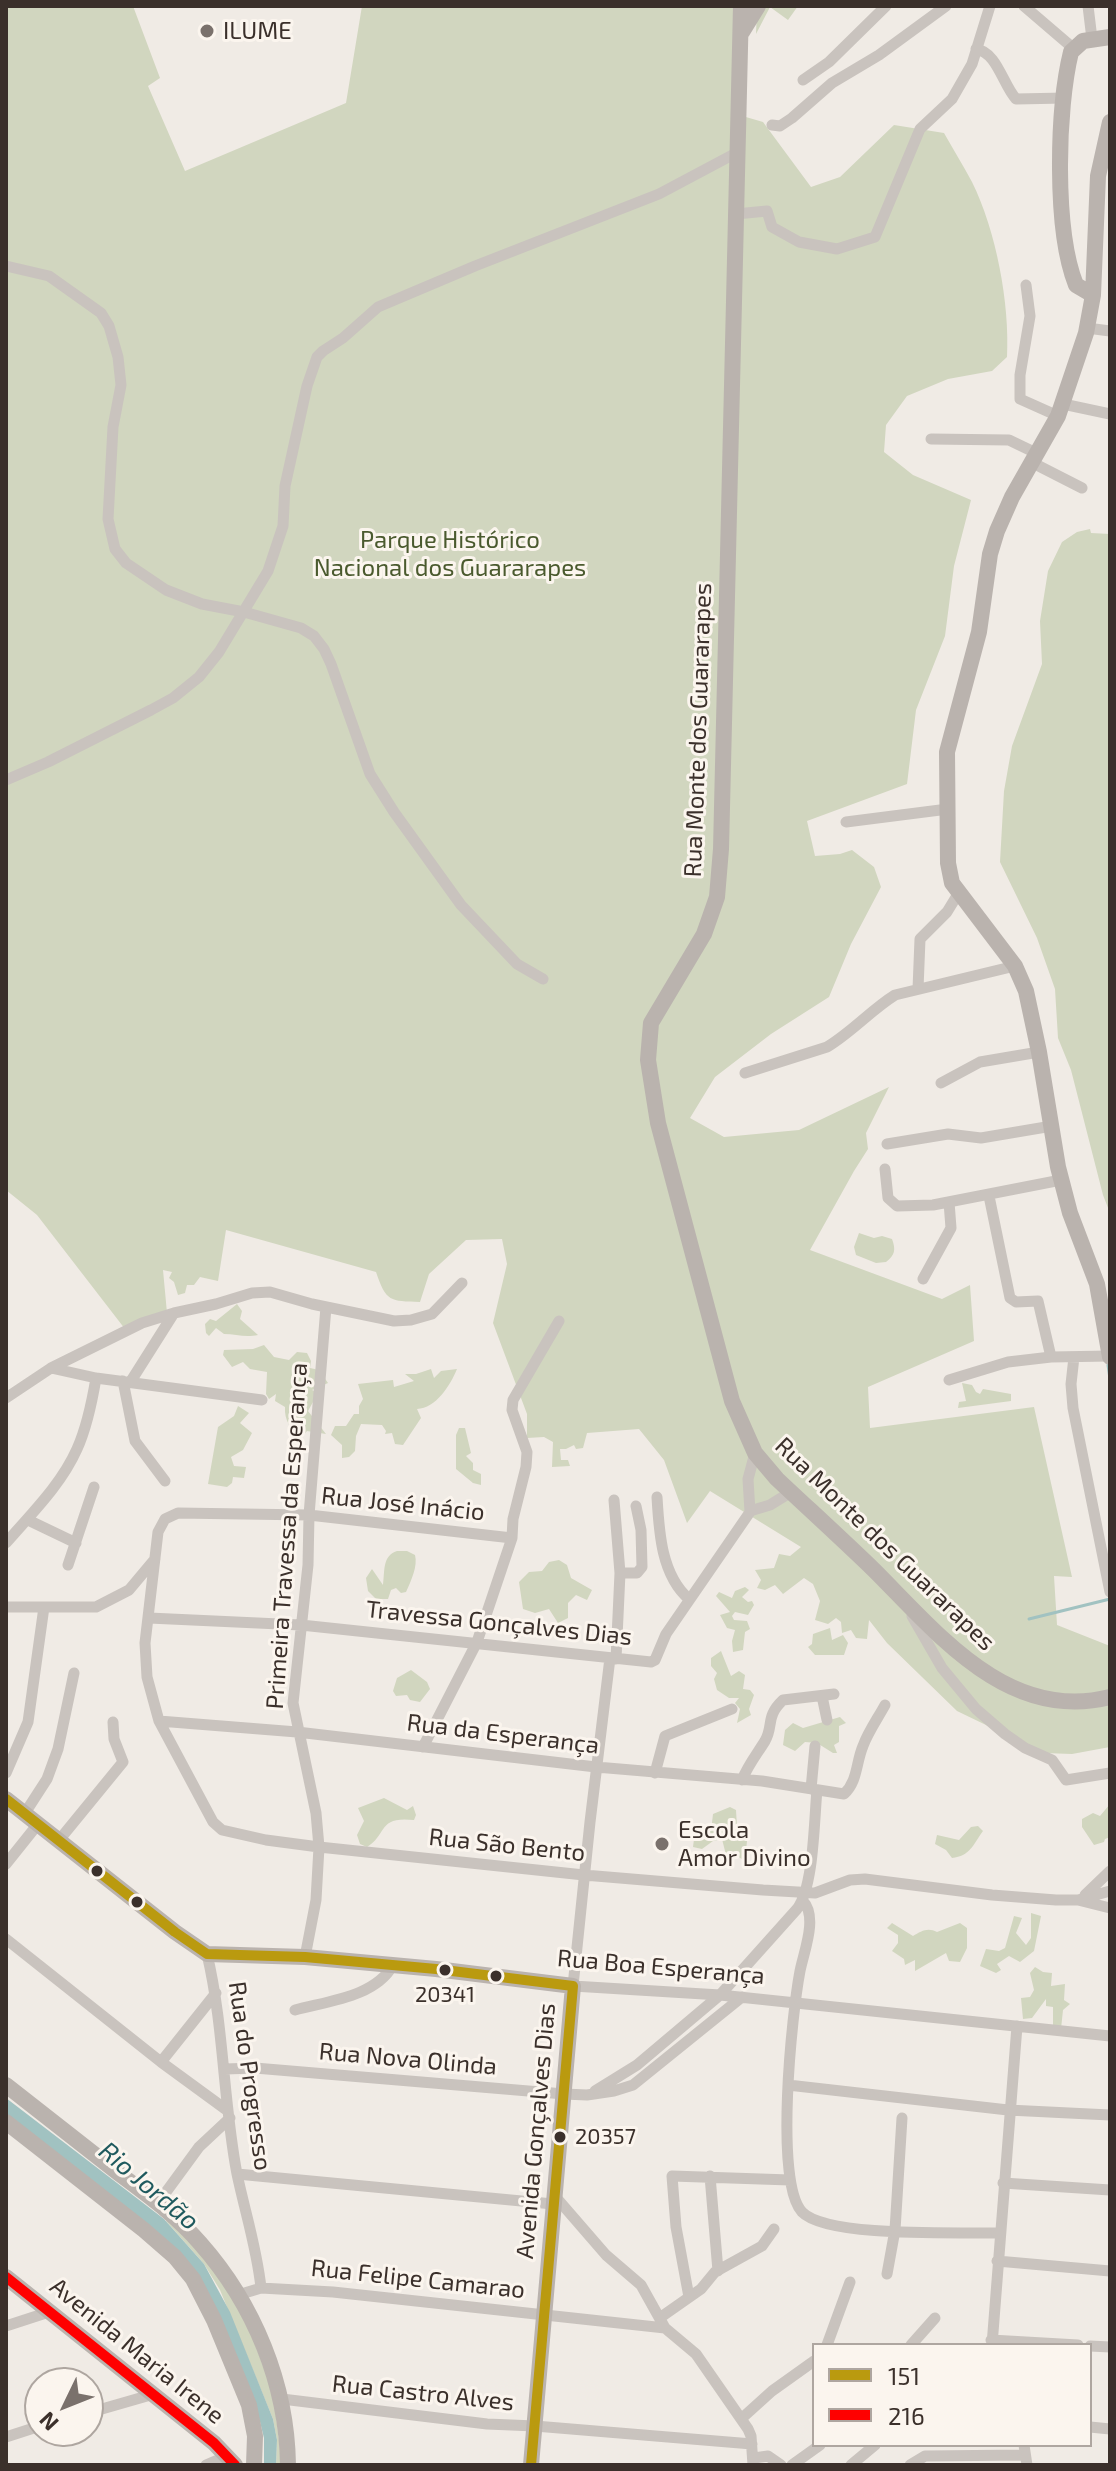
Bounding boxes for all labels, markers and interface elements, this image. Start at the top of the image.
place label: ILUME [223,17,292,45]
marker: ILUME [198,22,216,40]
park label: Parque Histórico Nacional dos Guararapes [314,526,586,582]
street label: Rua Monte dos Guararapes [678,582,718,878]
street label: Primeira Travessa da Esperança [261,1362,313,1710]
street label: Rua Monte dos Guararapes [769,1431,1001,1657]
street label: Rua José Inácio [320,1481,486,1527]
street label: Travessa Gonçalves Dias [365,1595,633,1651]
street label: Rua da Esperança [405,1708,601,1760]
place label: Escola Amor Divino [678,1816,811,1872]
street label: Rua São Bento [427,1822,587,1868]
marker: Escola Amor Divino [653,1835,671,1853]
unlabelled marker [89,1863,105,1879]
unlabelled marker [129,1894,145,1910]
street label: Rua Boa Esperança [556,1944,766,1990]
marker: 20341 [437,1962,453,1978]
unlabelled marker [488,1968,504,1984]
street label: Rua do Progresso [222,1980,278,2172]
place label: 20341 [415,1982,475,2008]
street label: Avenida Gonçalves Dias [510,2002,562,2260]
street label: Rua Nova Olinda [318,2037,498,2081]
place label: 20357 [575,2124,636,2150]
marker: 20357 [552,2129,568,2145]
water label: Rio Jordão [93,2135,205,2237]
street label: Rua Felipe Camarao [309,2253,527,2305]
street label: Avenida Maria Irene [44,2272,230,2430]
legend [812,2343,1092,2447]
text: 151 [888,2361,920,2390]
north arrow [24,2367,104,2447]
street label: Rua Castro Alves [331,2369,515,2417]
text: 216 [888,2401,925,2430]
text: N [33,2407,63,2437]

